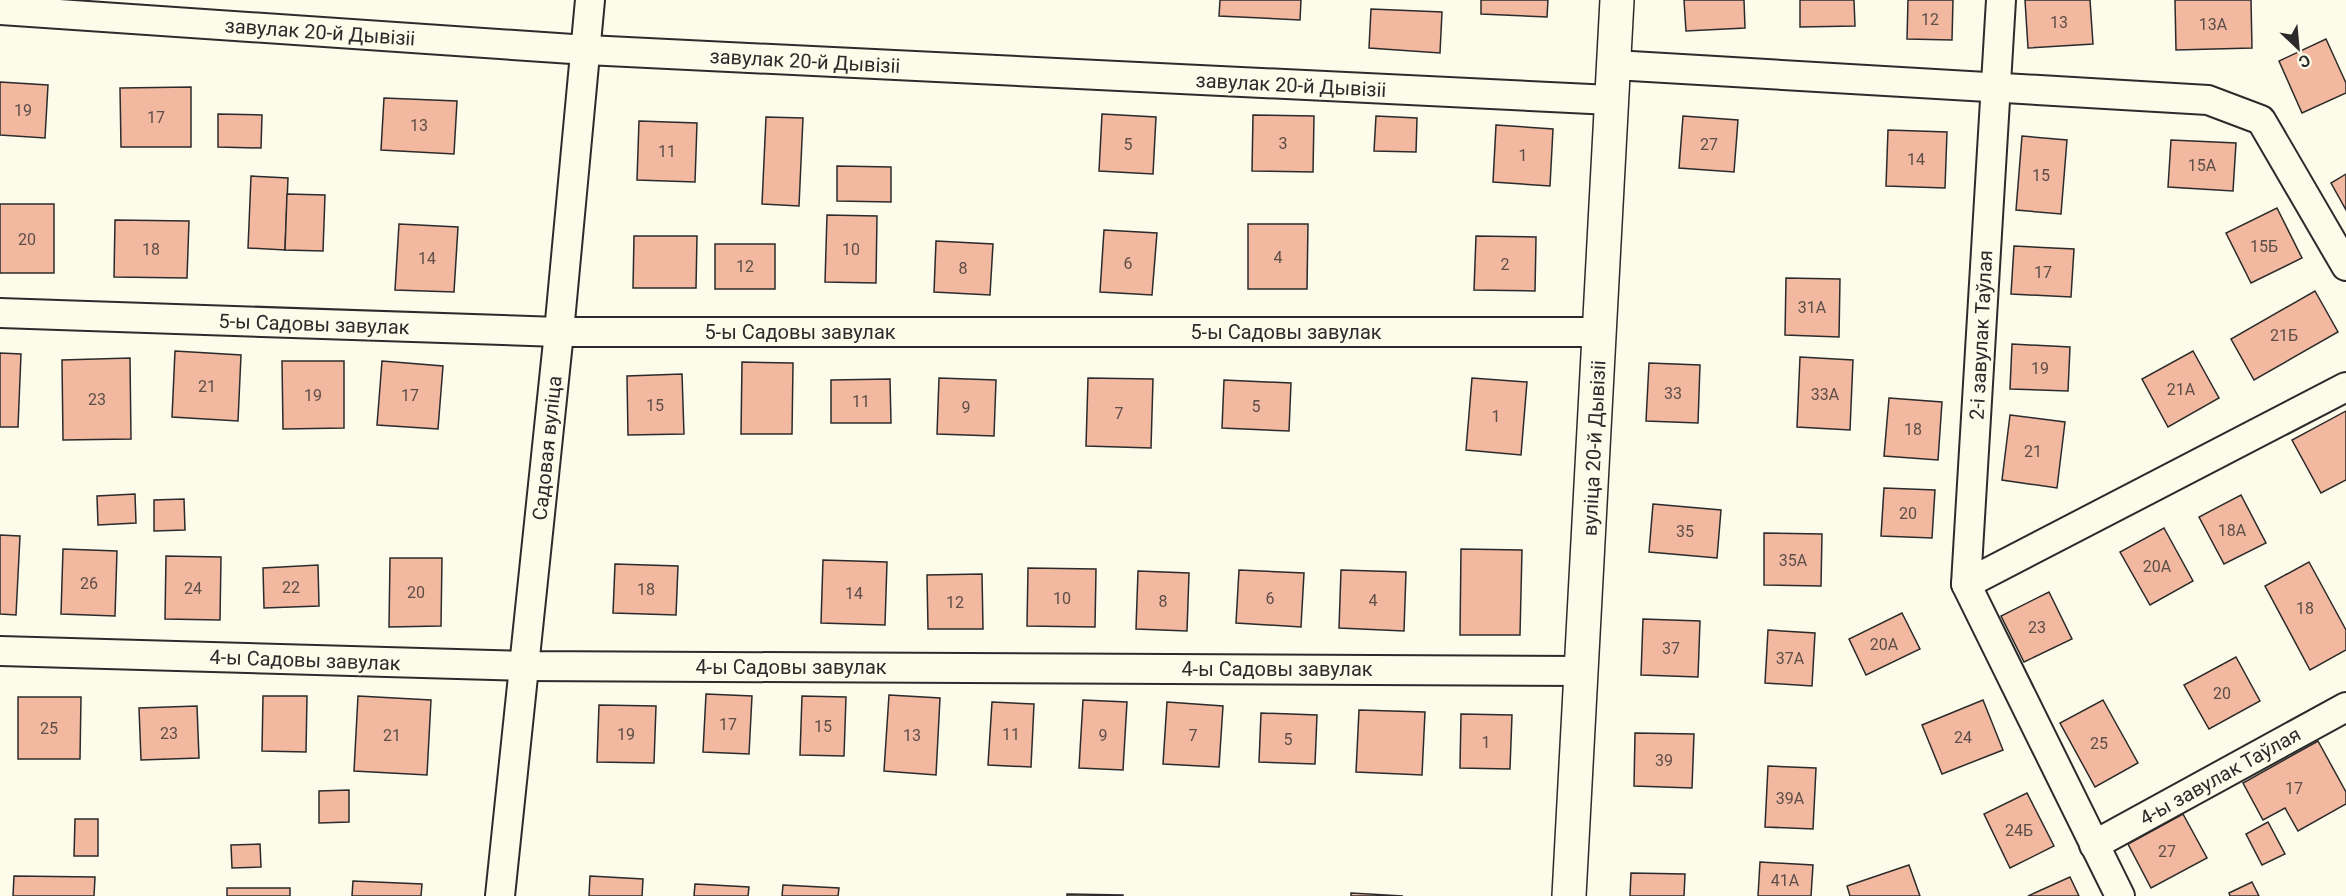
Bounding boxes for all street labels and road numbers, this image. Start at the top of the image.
street label: завулак 20-й Дывізіі [224,13,416,51]
street label: завулак 20-й Дывізіі [709,44,901,78]
street label: завулак 20-й Дывізіі [1195,68,1387,102]
street label: 2-і завулак Таўлая [1965,250,1997,420]
street label: 5-ы Садовы завулак [218,309,410,339]
street label: 5-ы Садовы завулак [704,320,896,344]
street label: 5-ы Садовы завулак [1190,320,1382,344]
street label: вуліца 20-й Дывізіі [1577,360,1611,536]
street label: Садовая вуліца [527,375,567,521]
street label: 4-ы Садовы завулак [209,645,401,675]
street label: 4-ы Садовы завулак [695,655,887,679]
street label: 4-ы Садовы завулак [1181,657,1373,681]
street label: 4-ы завулак Таўлая [2135,722,2305,830]

